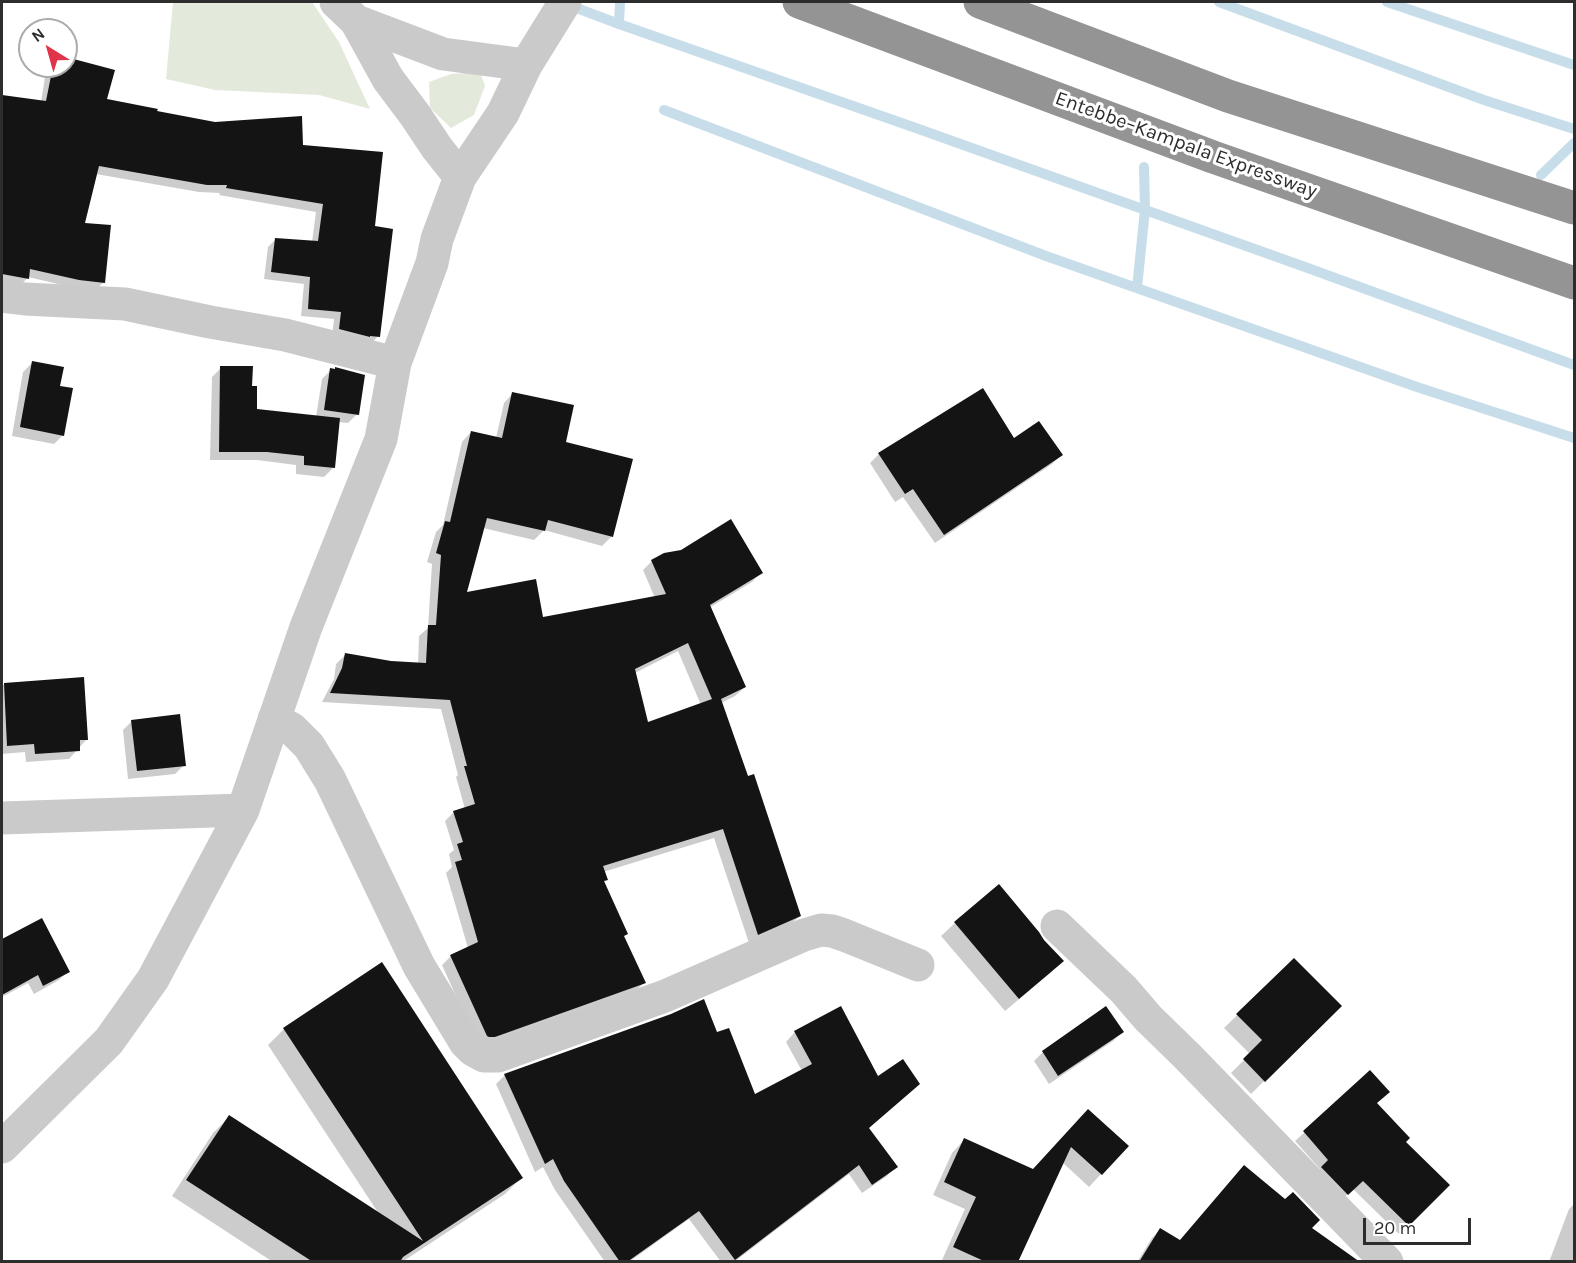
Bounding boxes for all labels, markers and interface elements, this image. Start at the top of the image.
north arrow [18,18,78,78]
text: N [28,24,48,46]
street label: Entebbe–Kampala Expressway [1052,86,1320,204]
scale bar [1366,1206,1474,1244]
text: 20 m [1374,1217,1416,1239]

